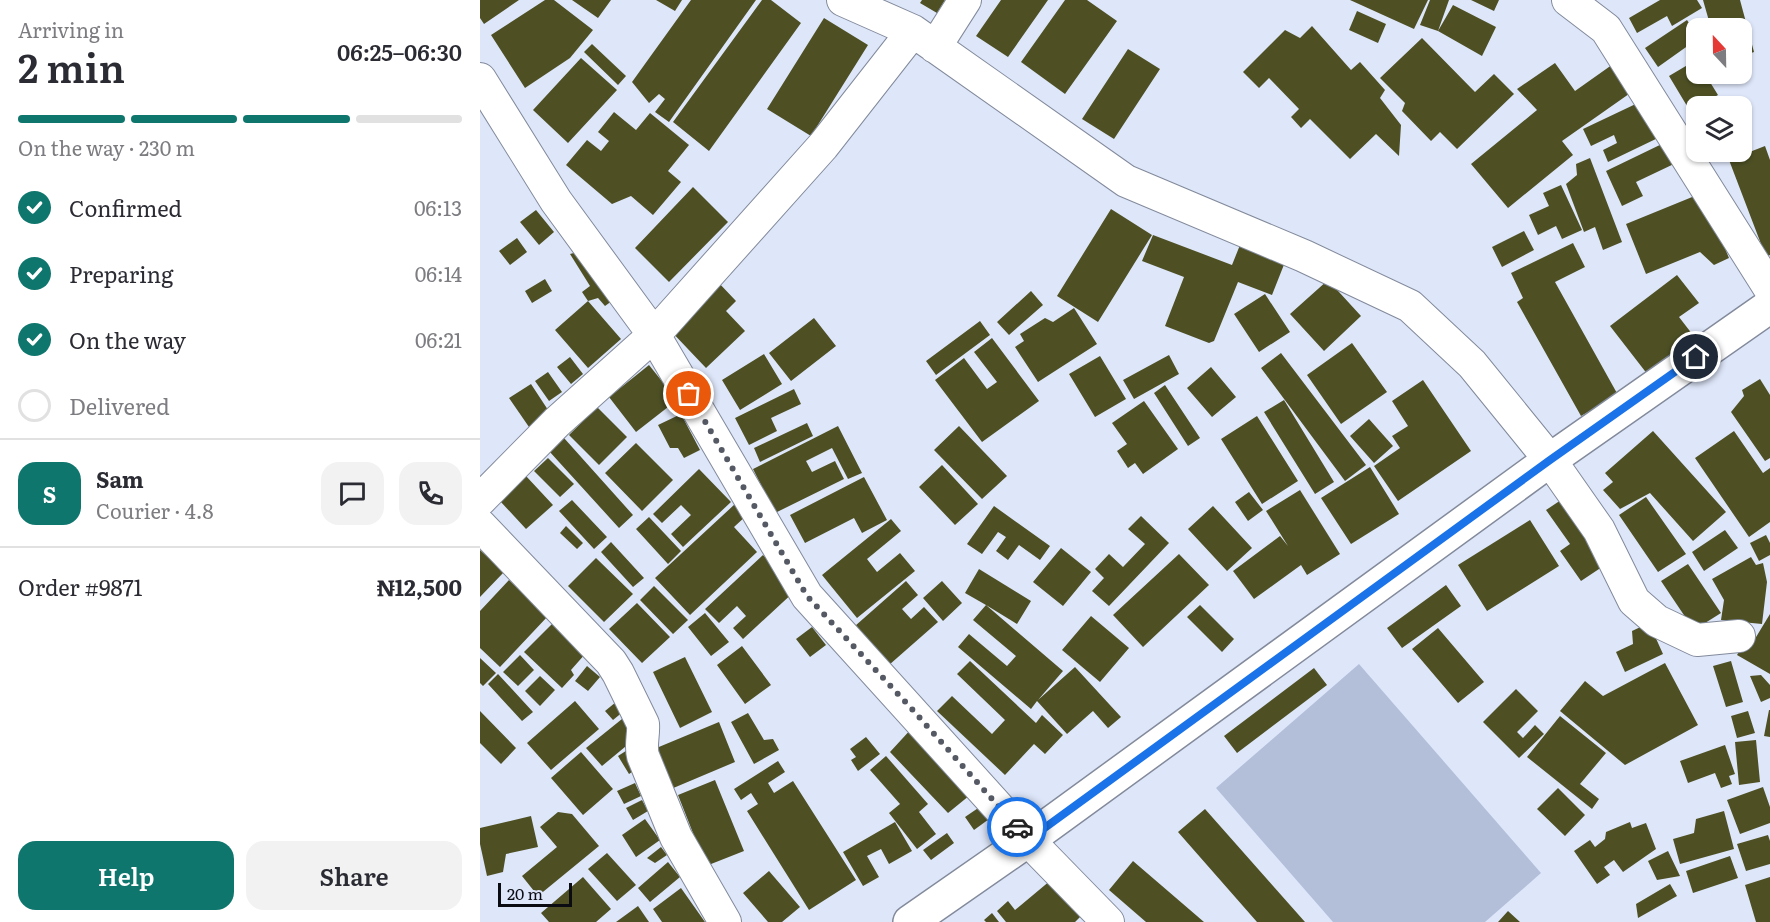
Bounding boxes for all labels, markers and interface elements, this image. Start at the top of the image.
text: Arriving in [18,14,124,44]
north arrow [1686,18,1752,84]
map controls [1686,18,1752,162]
text: 06:25–06:30 [337,35,462,68]
text: 2 min [18,37,125,95]
button: layers [1686,96,1752,162]
text: On the way · 230 m [18,132,195,162]
icon: check [18,191,51,224]
text: Confirmed [69,191,182,224]
text: 06:13 [414,192,462,222]
icon: check [18,257,51,290]
text: Preparing [69,257,173,290]
text: 06:14 [415,258,462,288]
icon: check [18,323,51,356]
text: On the way [69,323,186,356]
text: 06:21 [415,324,462,354]
pin [1670,331,1721,382]
icon: home [1679,340,1712,373]
pin [663,368,714,419]
icon: bag [672,377,705,410]
text: Delivered [69,389,170,422]
text: Sam [96,462,144,495]
button: chat [321,462,384,525]
button: phone [399,462,462,525]
text: S [43,477,56,510]
text: Courier · 4.8 [96,495,213,525]
text: Order #9871 [18,570,143,603]
text: ₦12,500 [376,570,462,603]
courier [987,797,1047,857]
icon: car [1001,811,1034,844]
button: Help [18,841,234,910]
button: Share [246,841,462,910]
scale bar [498,880,572,908]
text: 20 m [507,881,543,905]

